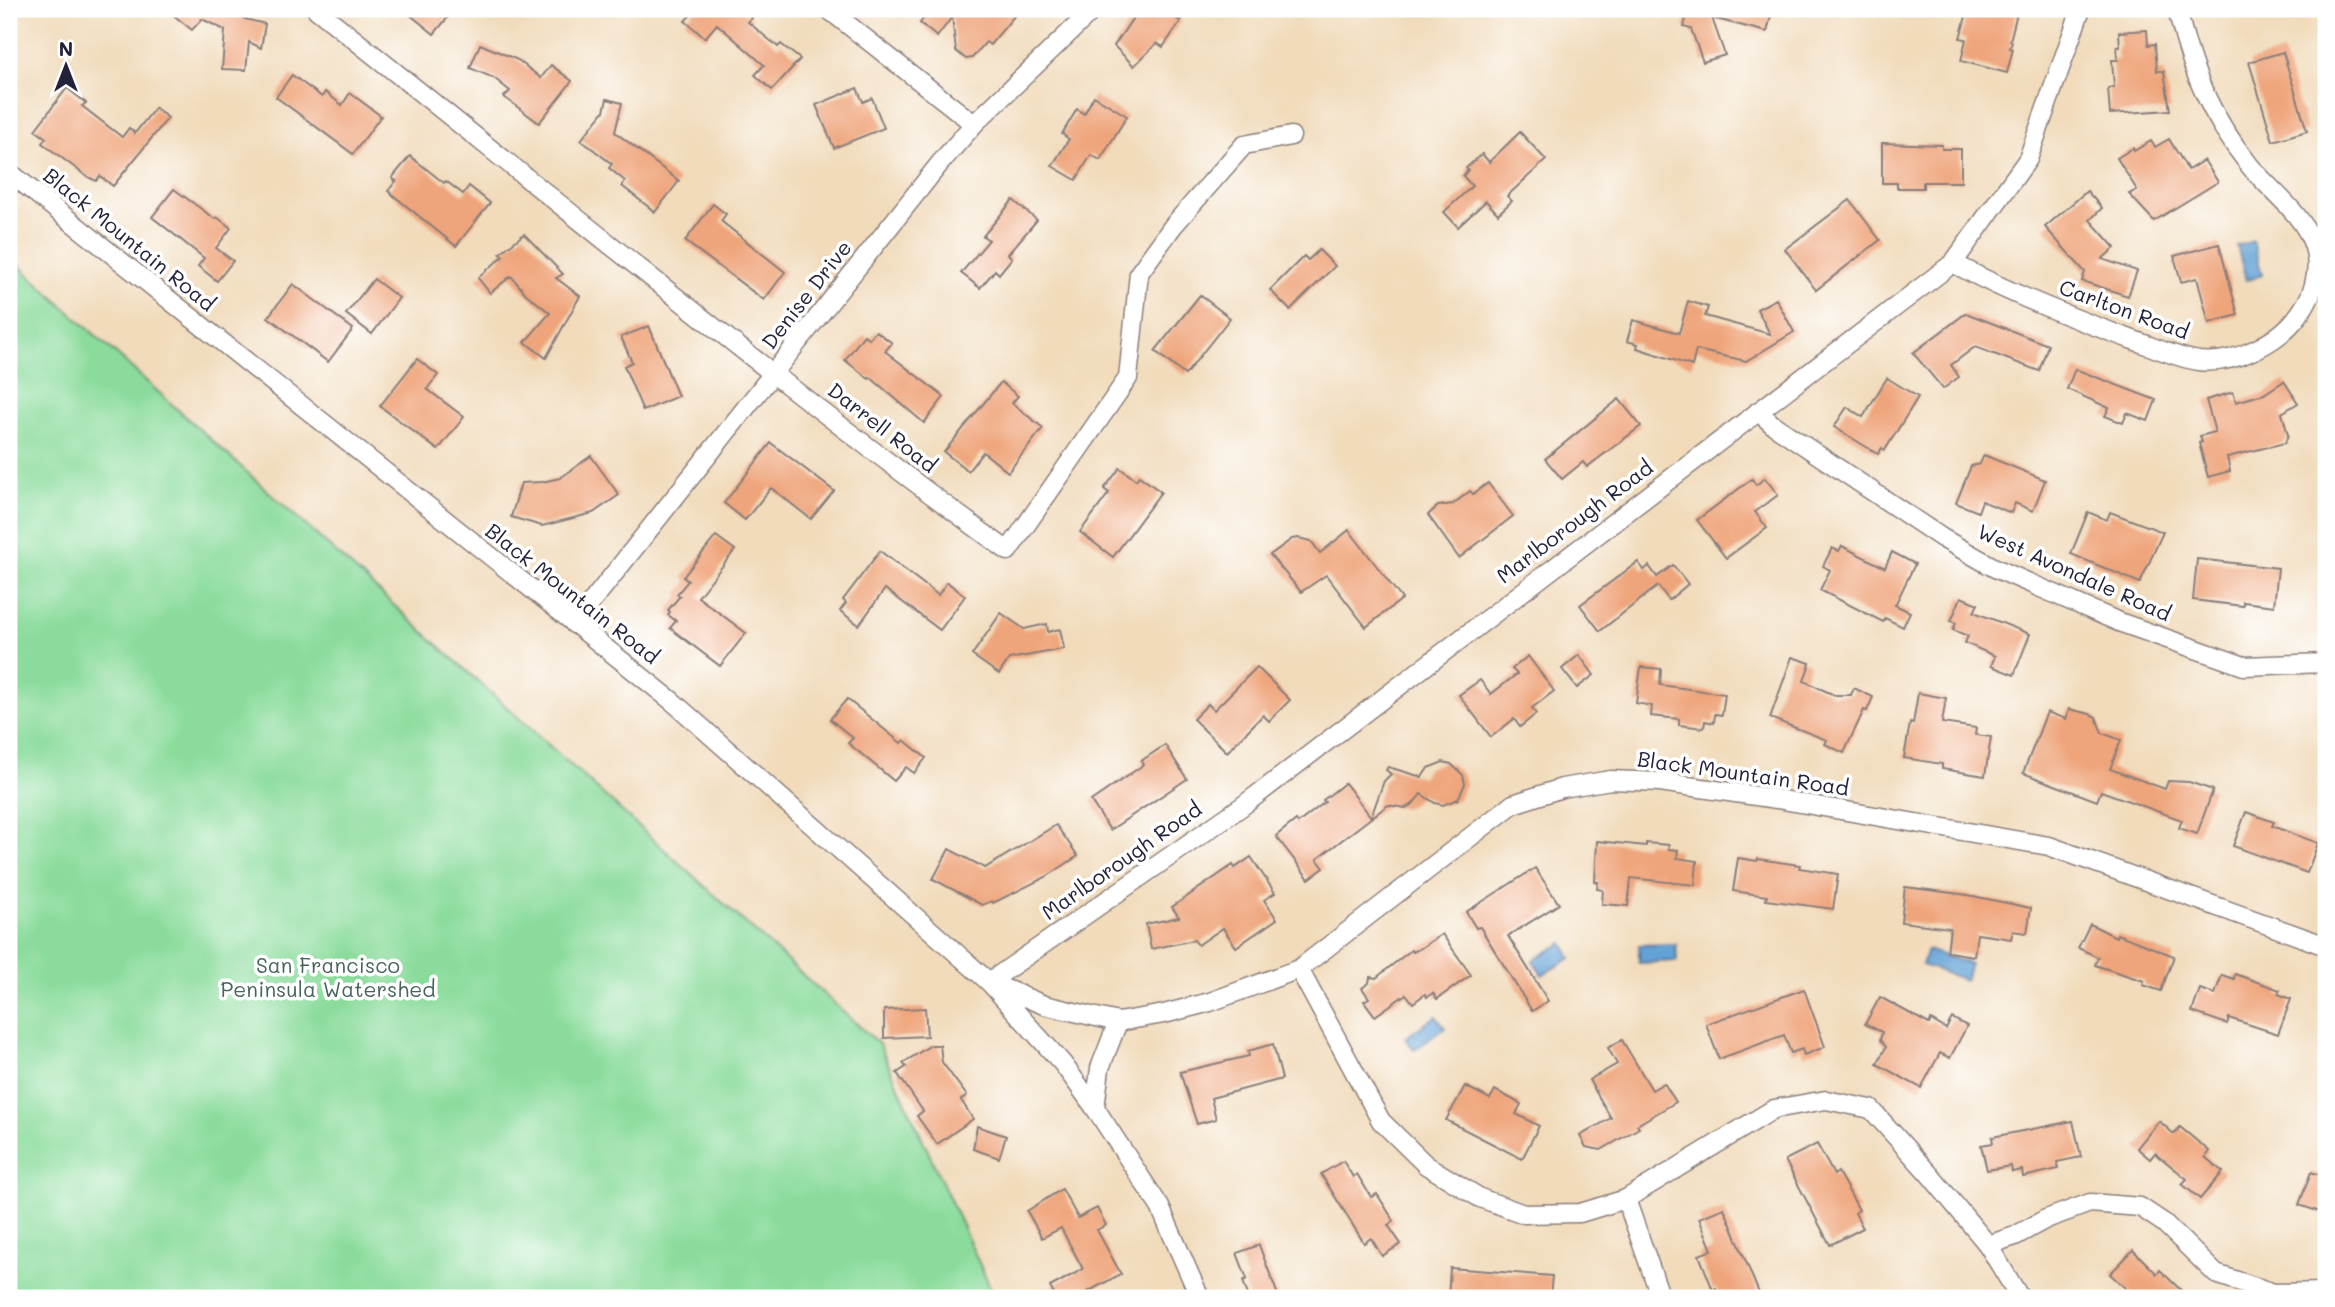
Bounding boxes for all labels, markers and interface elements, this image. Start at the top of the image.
north arrow [32,32,102,102]
text: N [59,36,73,61]
street label: Black Mountain Road [39,161,221,316]
street label: Denise Drive [755,234,857,354]
street label: Carlton Road [2056,273,2193,345]
street label: Darrell Road [823,376,943,478]
street label: Marlborough Road [1491,453,1658,588]
street label: Black Mountain Road [481,517,665,669]
street label: West Avondale Road [1974,517,2176,626]
street label: Black Mountain Road [1636,744,1851,801]
street label: Marlborough Road [1036,795,1206,925]
park label: San Francisco Peninsula Watershed [221,951,435,1002]

